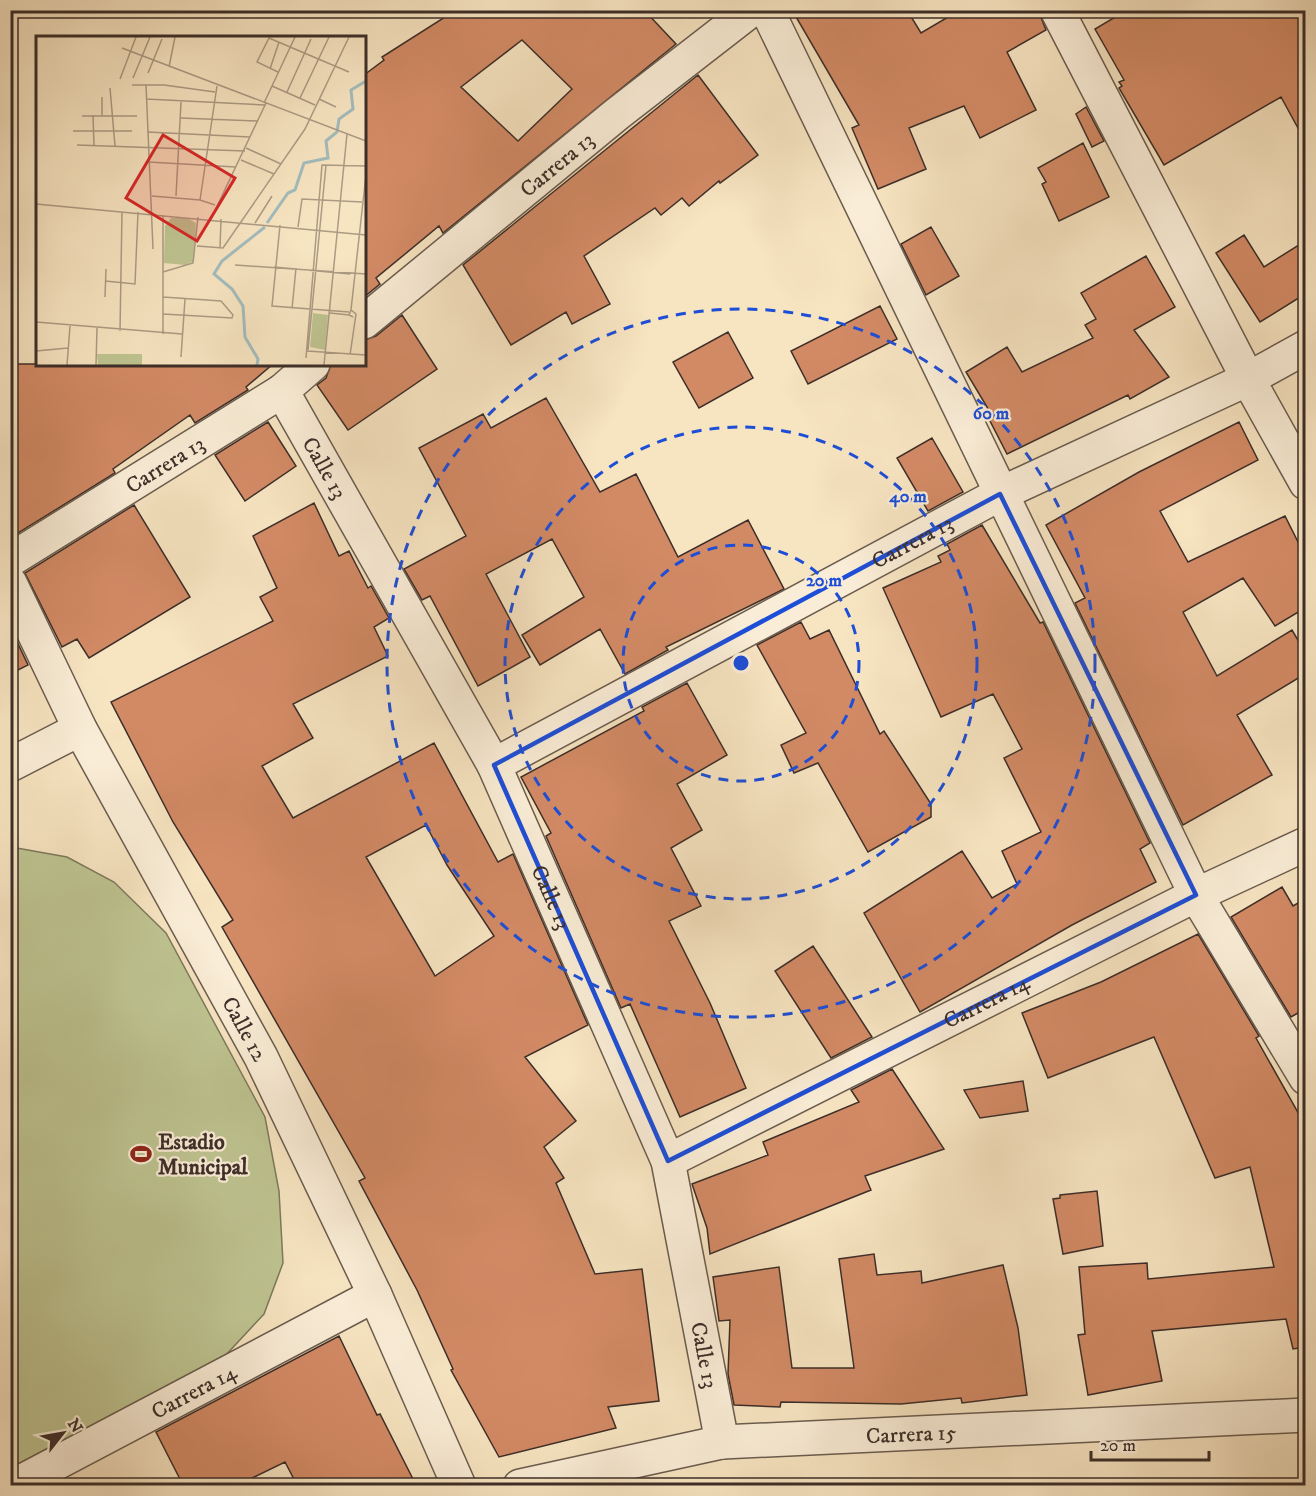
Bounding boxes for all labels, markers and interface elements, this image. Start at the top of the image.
inset map [36,36,366,366]
street label: Carrera 13 [515,127,600,203]
text: 60 m [973,403,1010,425]
street label: Carrera 13 [121,431,210,500]
street label: Calle 13 [296,432,352,504]
text: 40 m [888,486,927,508]
street label: Carrera 13 [867,510,958,575]
text: 20 m [806,570,842,592]
centre of rings [731,653,751,673]
street label: Calle 13 [525,861,576,934]
street label: Carrera 14 [939,969,1035,1035]
street label: Calle 12 [215,992,273,1067]
place label: Estadio Municipal [158,1129,248,1181]
sports icon: Estadio Municipal [129,1142,153,1166]
street label: Calle 13 [684,1320,723,1391]
street label: Carrera 14 [147,1358,243,1426]
north arrow [33,1403,93,1463]
text: N [63,1415,87,1437]
street label: Carrera 15 [865,1419,957,1450]
scale bar [1091,1424,1210,1462]
text: 20 m [1100,1435,1136,1457]

